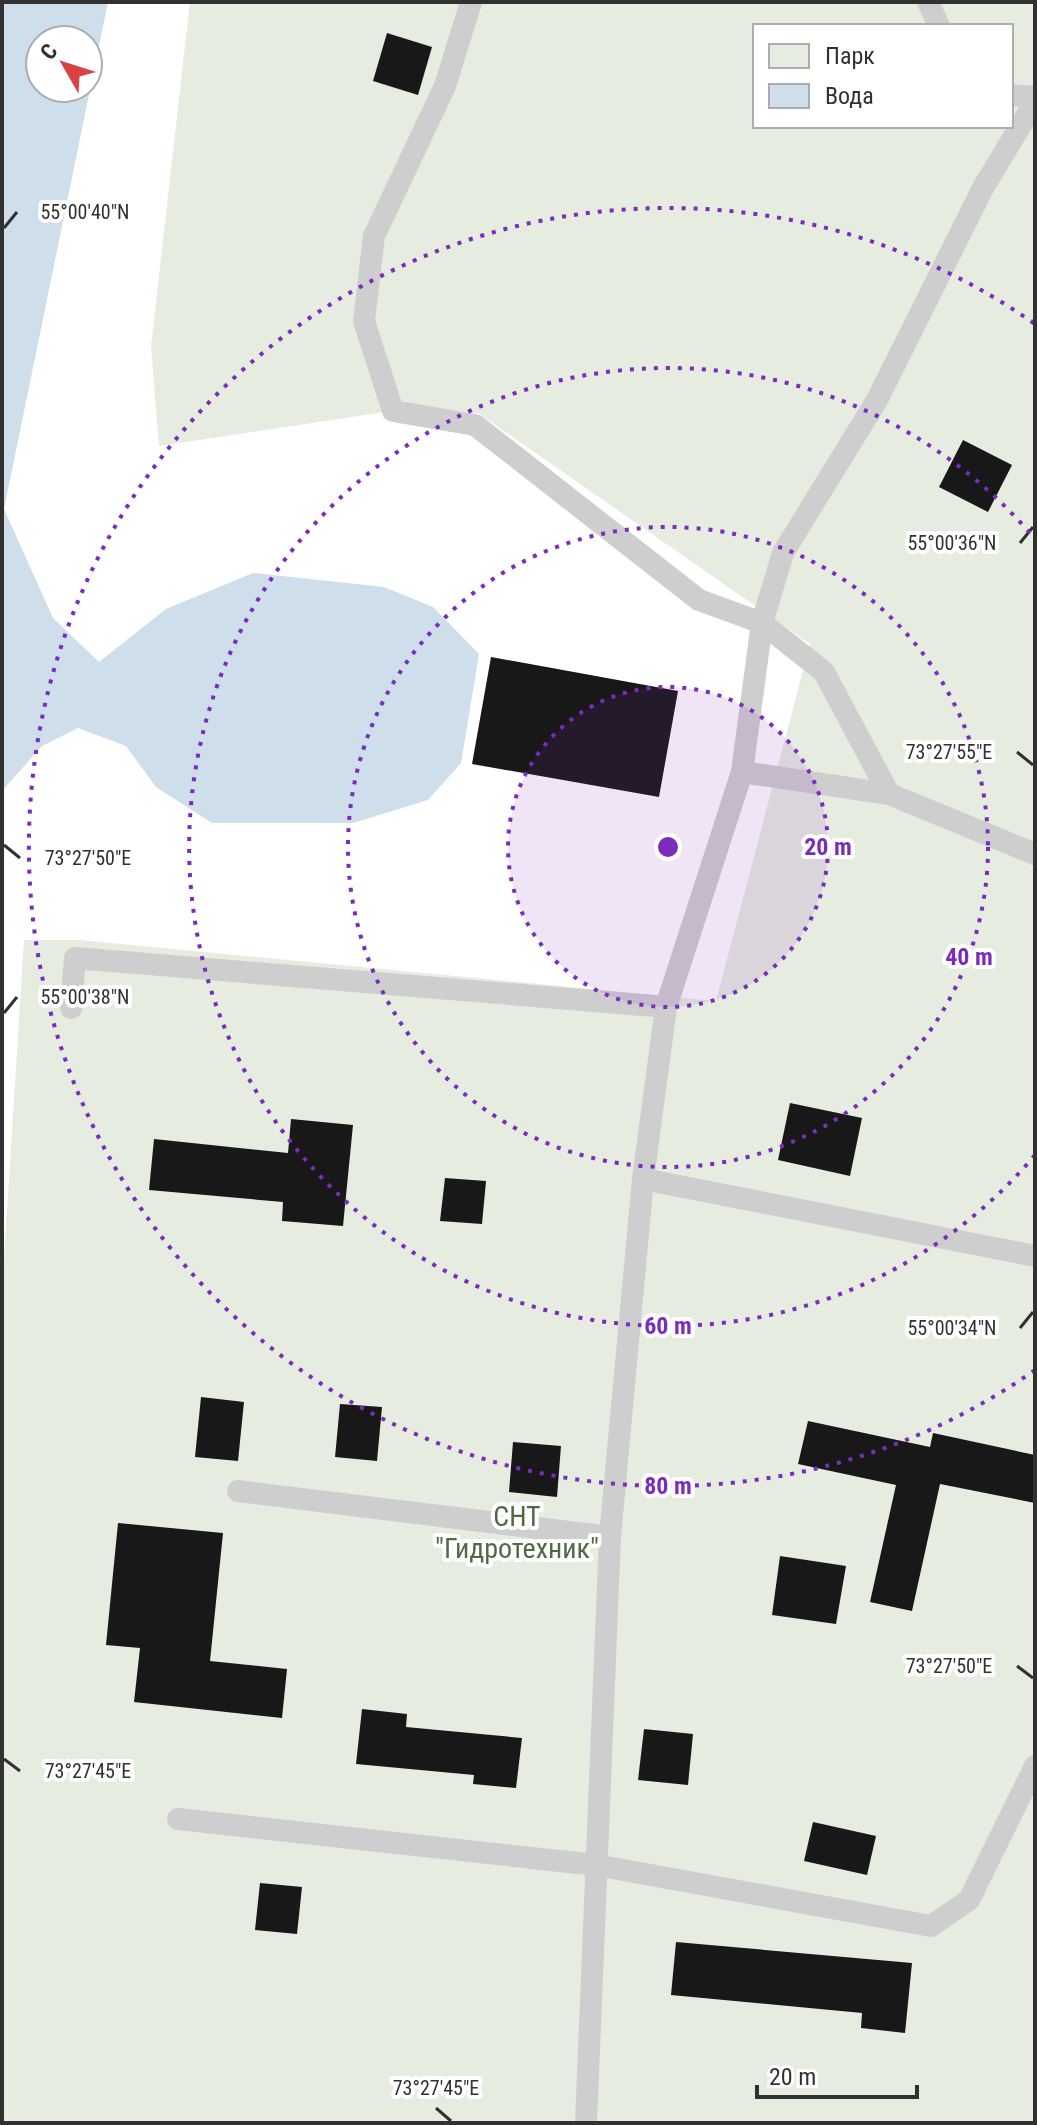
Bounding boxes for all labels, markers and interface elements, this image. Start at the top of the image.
north arrow [24,24,104,104]
legend [753,24,1013,128]
text: С [35,39,63,64]
text: Парк [825,42,875,70]
text: Вода [825,82,874,110]
text: 55°00'40"N [40,200,130,224]
text: 55°00'36"N [907,531,997,555]
text: 73°27'55"E [906,740,992,764]
centre of rings [654,833,682,861]
text: 20 m [804,833,852,861]
text: 73°27'50"E [45,846,131,870]
text: 40 m [945,943,993,971]
text: 55°00'38"N [40,985,130,1009]
text: 60 m [644,1312,692,1340]
text: 55°00'34"N [907,1316,997,1340]
text: 80 m [644,1472,692,1500]
park label: СНТ "Гидротехник" [435,1500,599,1565]
text: 73°27'50"E [906,1654,992,1678]
text: 73°27'45"E [45,1759,131,1783]
scale bar [757,2049,917,2099]
text: 20 m [769,2063,816,2091]
text: 73°27'45"E [393,2076,479,2100]

